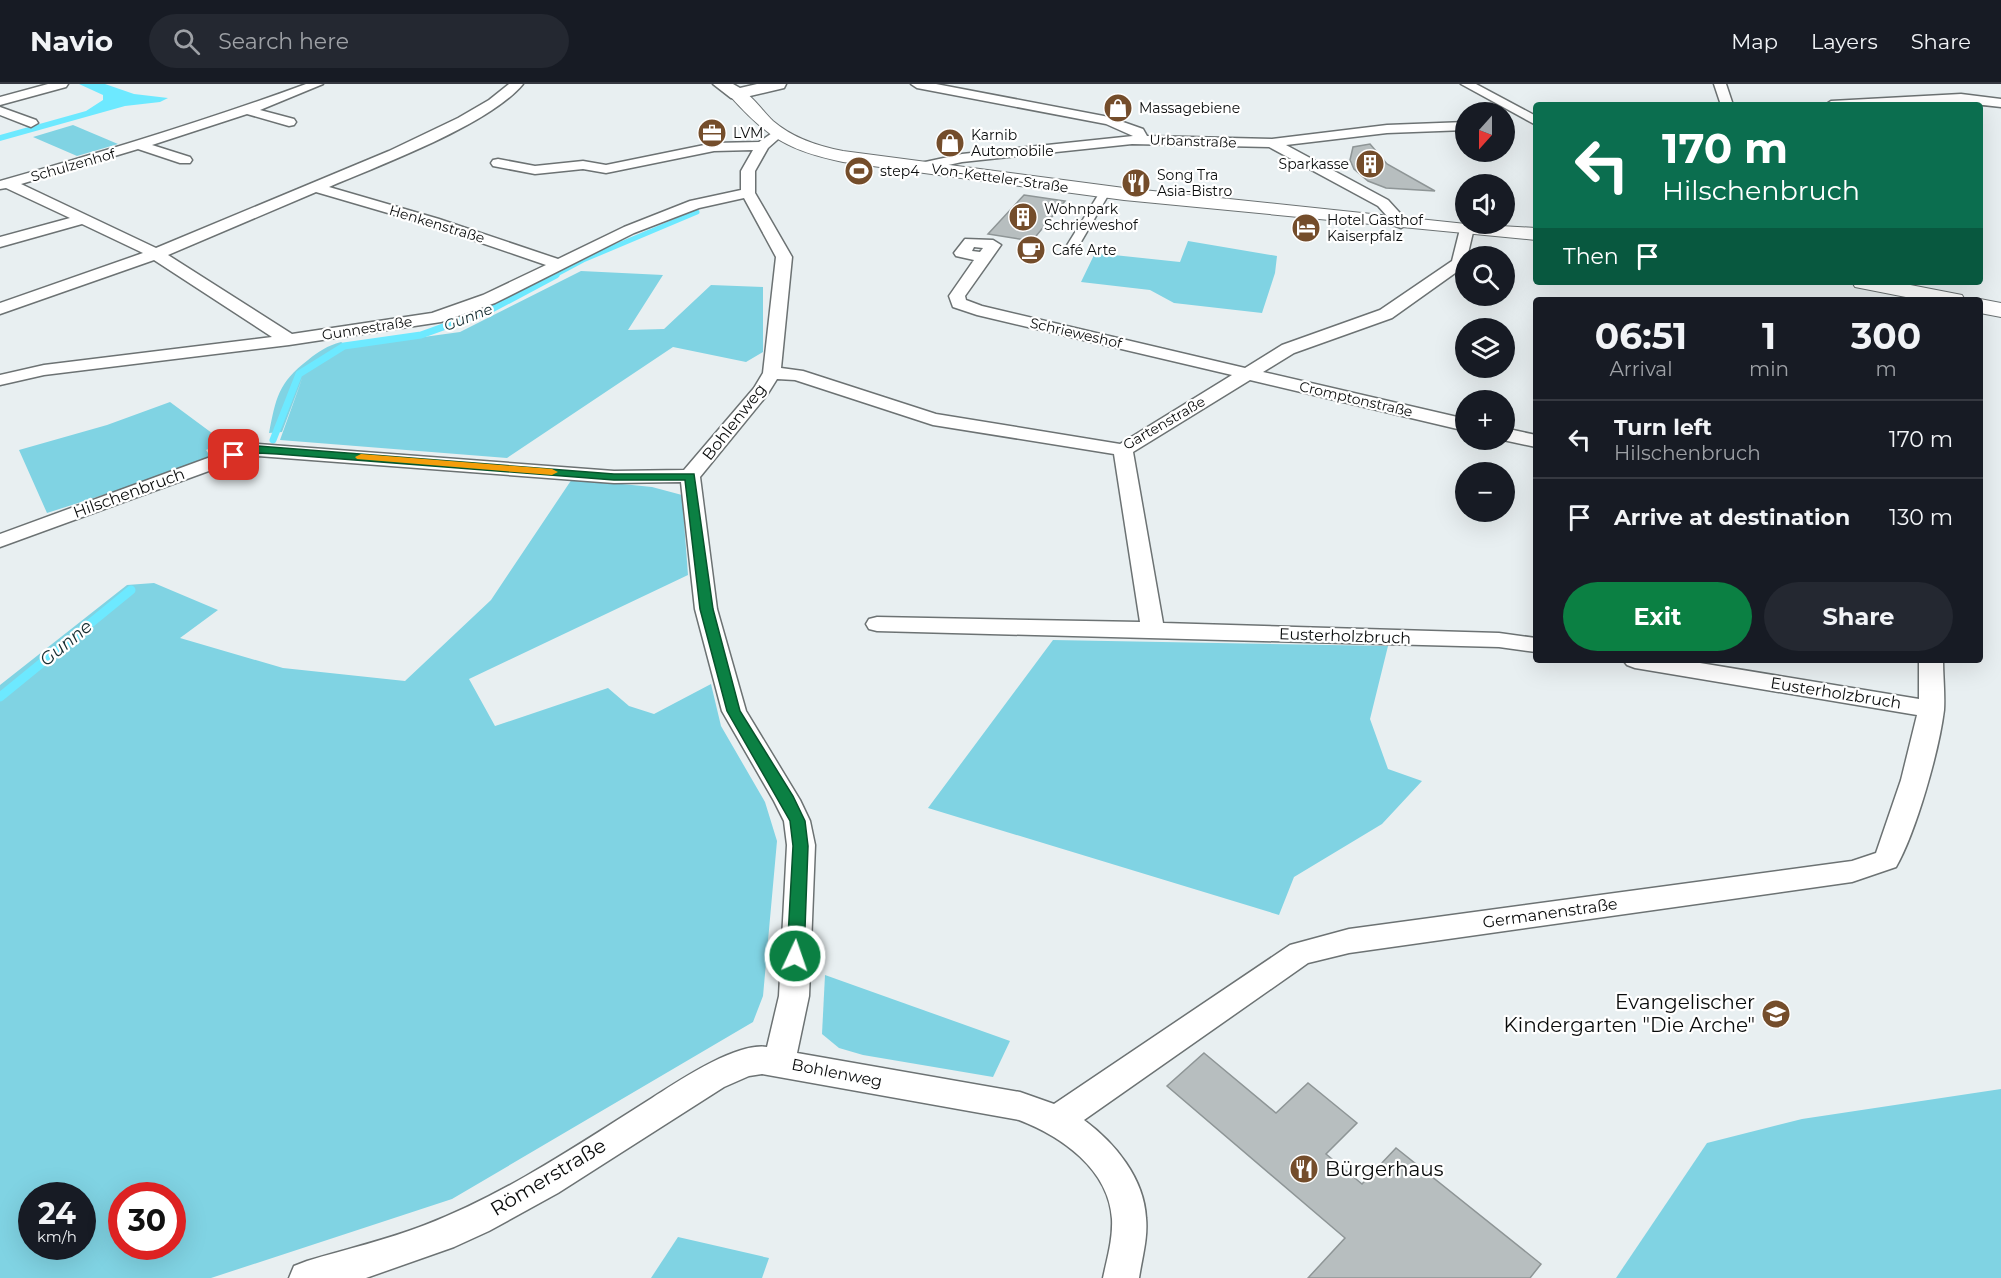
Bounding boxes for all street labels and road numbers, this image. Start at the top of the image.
street label: Urbanstraße [1149,130,1237,152]
street label: Schulzenhof [29,144,118,186]
street label: Von-Ketteler-Straße [930,159,1070,197]
street label: Henkenstraße [387,201,487,247]
street label: Gunnestraße [321,312,413,344]
street label: Schrieweshof [1028,314,1125,353]
street label: Cromptonstraße [1298,377,1414,421]
street label: Bohlenweg [698,380,770,464]
street label: Gartenstraße [1120,392,1208,454]
street label: Hilschenbruch [71,464,187,522]
street label: Eusterholzbruch [1279,624,1411,648]
street label: Eusterholzbruch [1769,673,1903,713]
street label: Germanenstraße [1481,894,1619,932]
street label: Bohlenweg [790,1055,884,1091]
street label: Römerstraße [486,1133,610,1221]

